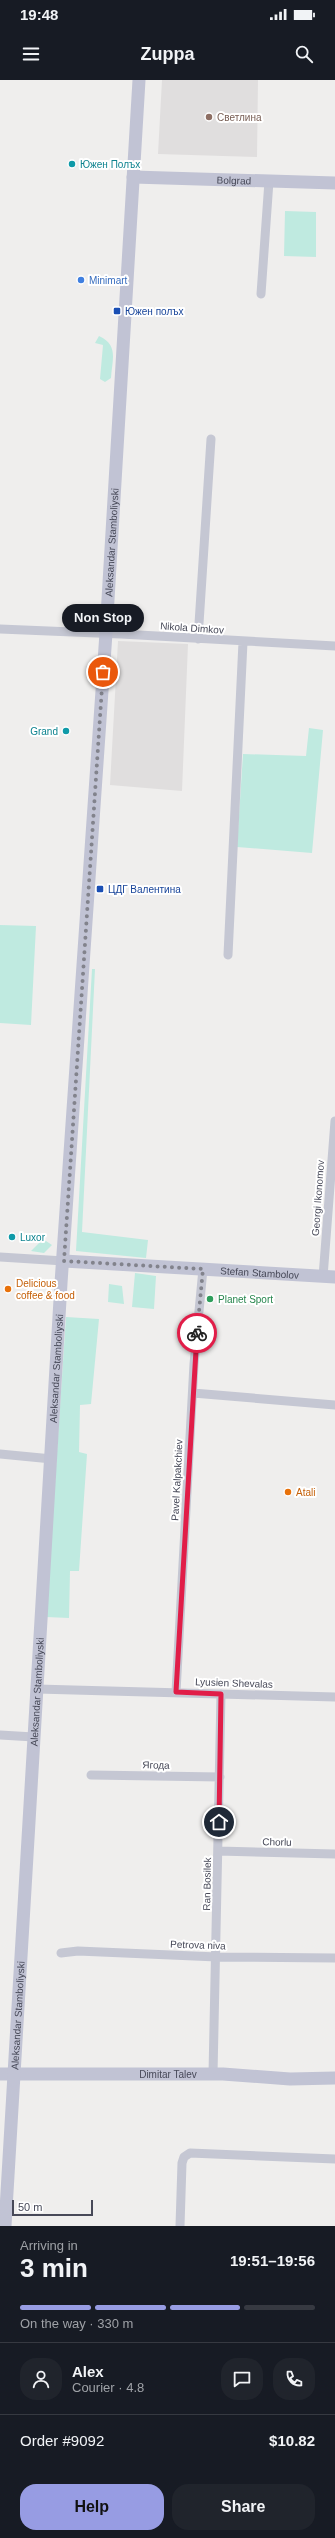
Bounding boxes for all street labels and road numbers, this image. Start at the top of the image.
street label: Bolgrad [217,174,251,186]
street label: Aleksandar Stamboliyski [103,488,120,597]
street label: Nikola Dimkov [160,620,224,636]
street label: Georgi Ikonomov [310,1160,326,1236]
street label: Stefan Stambolov [220,1265,299,1280]
street label: Aleksandar Stamboliyski [47,1314,65,1423]
street label: Pavel Kalpakchiev [169,1439,185,1521]
street label: Aleksandar Stamboliyski [28,1637,45,1747]
street label: Lyusien Shevalas [195,1676,273,1690]
street label: Ягода [142,1759,170,1771]
street label: Chorlu [262,1836,292,1848]
street label: Ran Bosilek [201,1856,213,1911]
street label: Petrova niva [170,1939,226,1951]
street label: Aleksandar Stamboliyski [9,1961,26,2070]
street label: Dimitar Talev [139,2069,197,2080]

